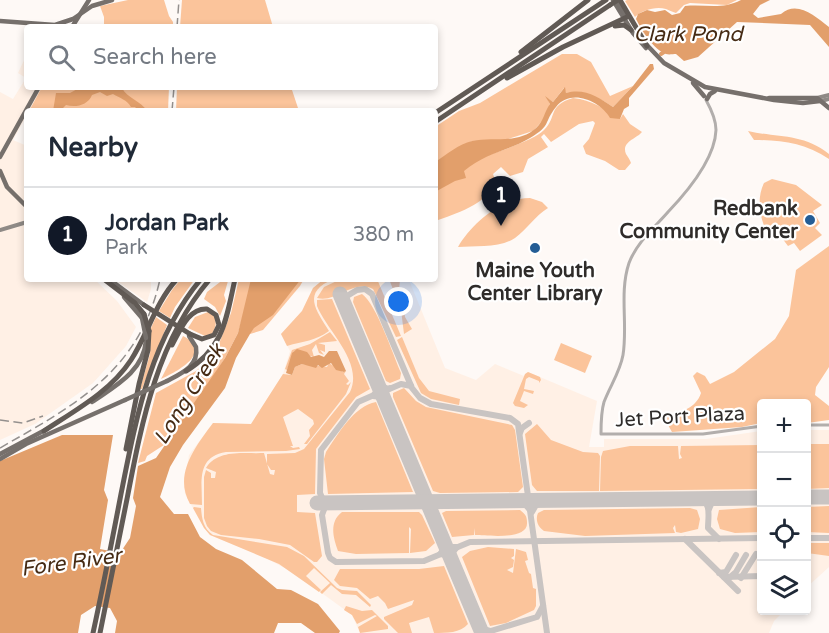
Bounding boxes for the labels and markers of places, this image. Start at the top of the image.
pin: 1 [482,176,520,226]
place label: Redbank Community Center [619,197,798,244]
marker: Redbank Community Center [803,213,817,227]
marker: Maine Youth Center Library [528,241,542,255]
place label: Maine Youth Center Library [468,259,603,306]

